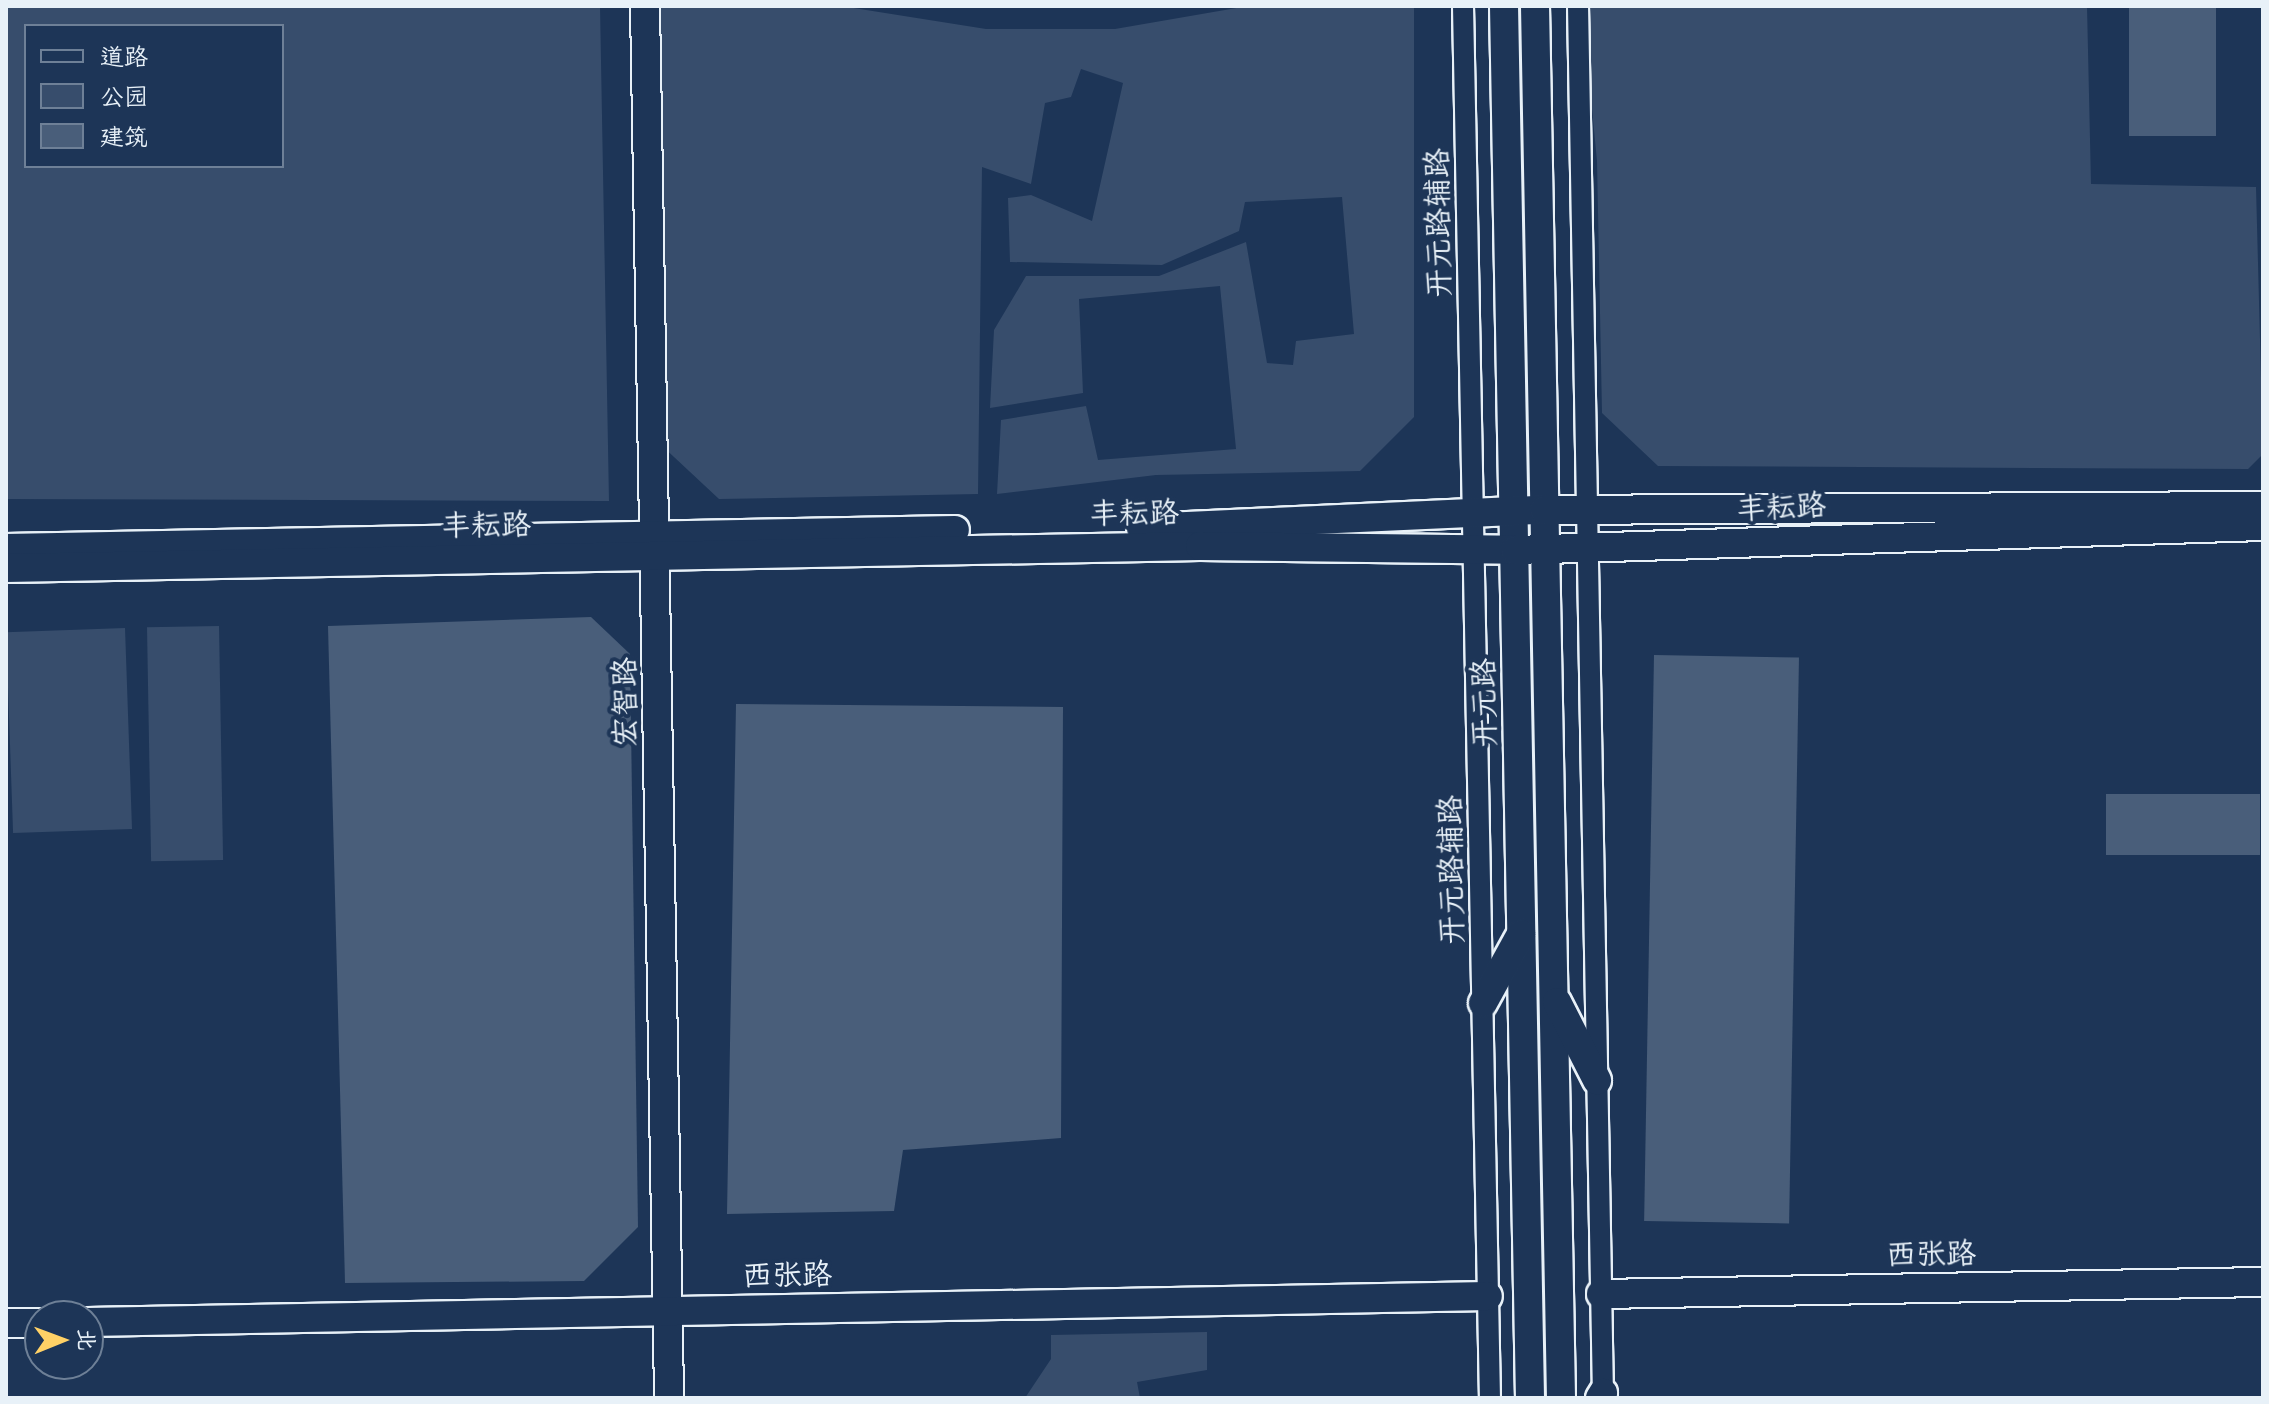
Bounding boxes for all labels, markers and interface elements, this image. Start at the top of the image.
legend [24,24,284,168]
text: 道路 [100,42,148,71]
text: 公园 [100,82,148,111]
text: 建筑 [100,122,148,151]
street label: 开元路辅路 [1419,148,1457,298]
street label: 丰耘路 [1735,487,1827,527]
street label: 丰耘路 [1089,494,1179,532]
street label: 丰耘路 [441,506,531,544]
street label: 宏智路 [606,657,644,747]
street label: 开元路 [1465,658,1503,748]
street label: 开元路辅路 [1432,795,1470,945]
street label: 西张路 [1886,1235,1976,1273]
street label: 西张路 [742,1256,832,1294]
north arrow [24,1300,104,1380]
text: 北 [73,1328,100,1351]

